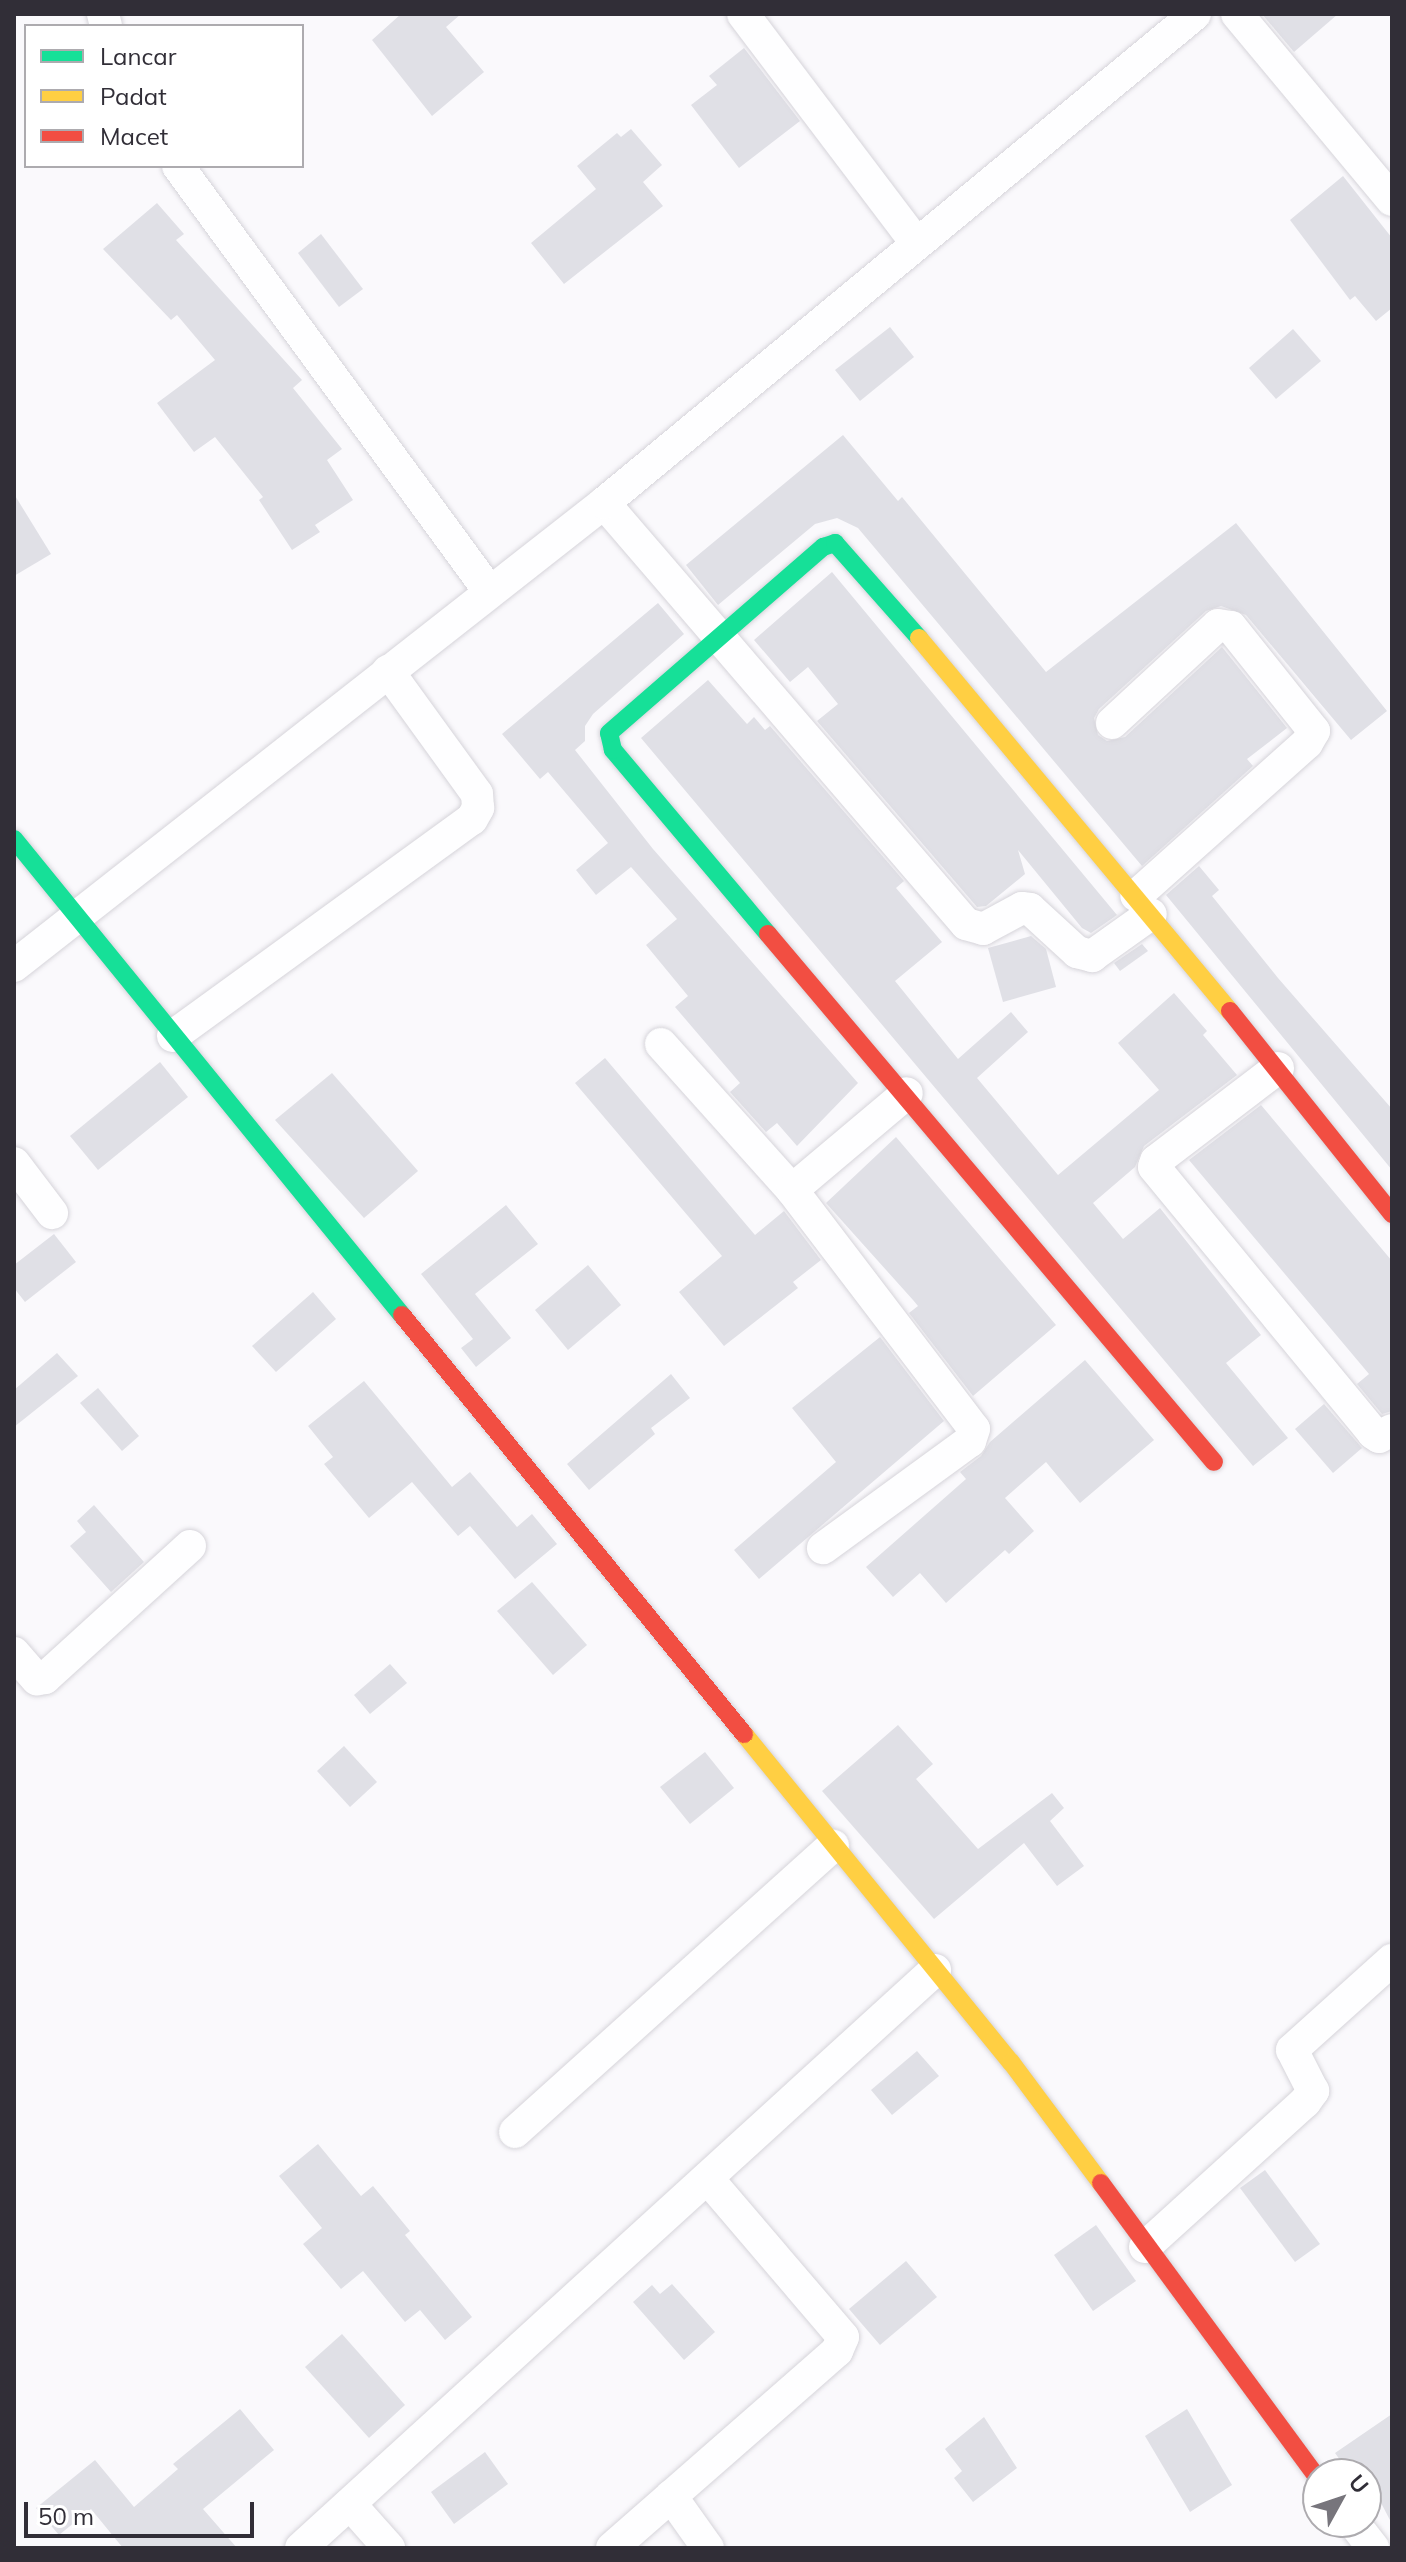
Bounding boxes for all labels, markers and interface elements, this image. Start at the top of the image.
legend [24,24,304,168]
text: Lancar [100,41,176,71]
text: Padat [100,81,167,111]
text: Macet [100,121,168,151]
north arrow [1302,2458,1382,2538]
text: U [1343,2469,1375,2499]
scale bar [28,2486,258,2536]
text: 50 m [38,2501,94,2531]

